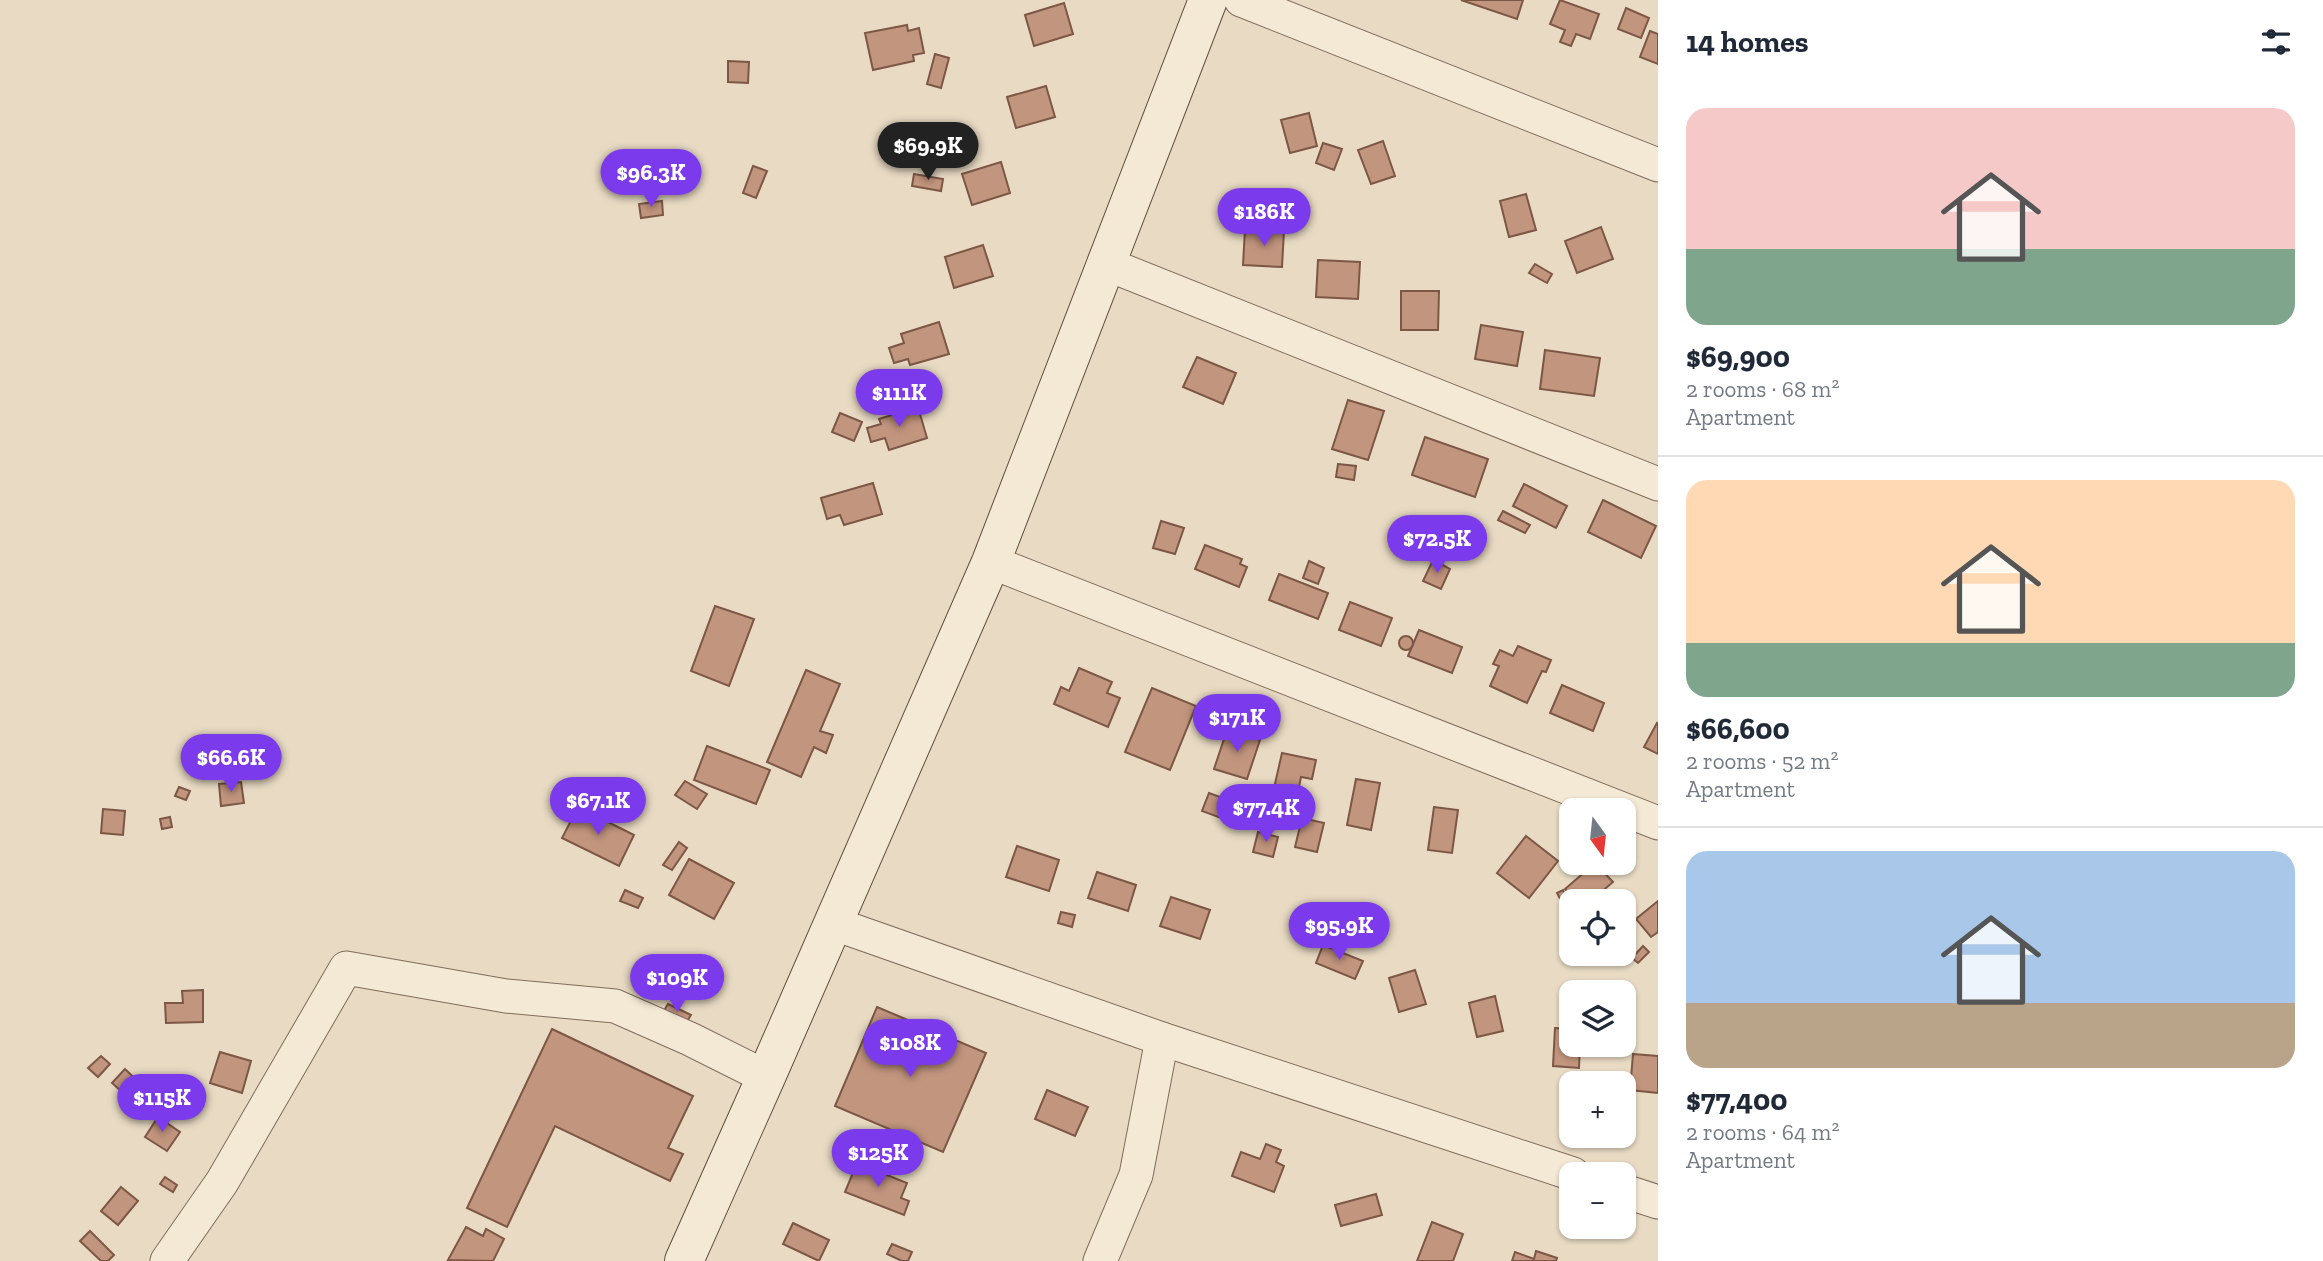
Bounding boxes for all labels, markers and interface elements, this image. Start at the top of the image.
icon: filters [2257,23,2295,61]
text: 14 homes [1686,24,1809,60]
pin: $69.9K [871,122,985,182]
text: $69.9K [894,131,962,159]
pin: $96.3K [594,150,708,209]
icon: home [1928,154,2054,280]
text: $96.3K [617,158,685,186]
pin: $186K [1215,188,1313,248]
text: $186K [1234,197,1294,225]
text: $69,900 [1686,339,1790,375]
pin: $111K [850,370,948,429]
text: 2 rooms · 68 m² [1686,375,1839,403]
text: $111K [872,378,926,406]
text: Apartment [1686,403,1795,431]
pin: $72.5K [1380,516,1494,575]
text: $72.5K [1403,524,1471,552]
icon: home [1928,526,2054,652]
pin: $171K [1188,694,1286,754]
text: $171K [1209,703,1265,731]
text: $66,600 [1686,711,1790,747]
pin: $66.6K [174,734,288,794]
text: $66.6K [197,743,265,771]
text: 2 rooms · 52 m² [1686,747,1838,775]
text: Apartment [1686,775,1795,803]
pin: $67.1K [541,778,655,837]
pin: $77.4K [1209,784,1323,844]
text: $67.1K [566,786,630,814]
text: $77.4K [1232,793,1300,821]
north arrow [1559,798,1636,875]
map controls [1559,798,1636,1239]
button: locate [1559,889,1636,966]
icon: home [1928,897,2054,1023]
pin: $95.9K [1282,902,1396,962]
text: $95.9K [1305,911,1373,939]
pin: $109K [628,954,726,1014]
text: $109K [646,963,708,991]
button: layers [1559,980,1636,1057]
pin: $108K [861,1020,959,1079]
text: $108K [879,1028,941,1056]
button: + [1559,1071,1636,1148]
pin: $115K [113,1074,211,1134]
text: $77,400 [1686,1082,1788,1118]
text: $115K [133,1083,191,1111]
text: 2 rooms · 64 m² [1686,1118,1839,1146]
pin: $125K [829,1130,927,1189]
text: $125K [848,1138,908,1166]
text: Apartment [1686,1146,1795,1174]
button: − [1559,1162,1636,1239]

